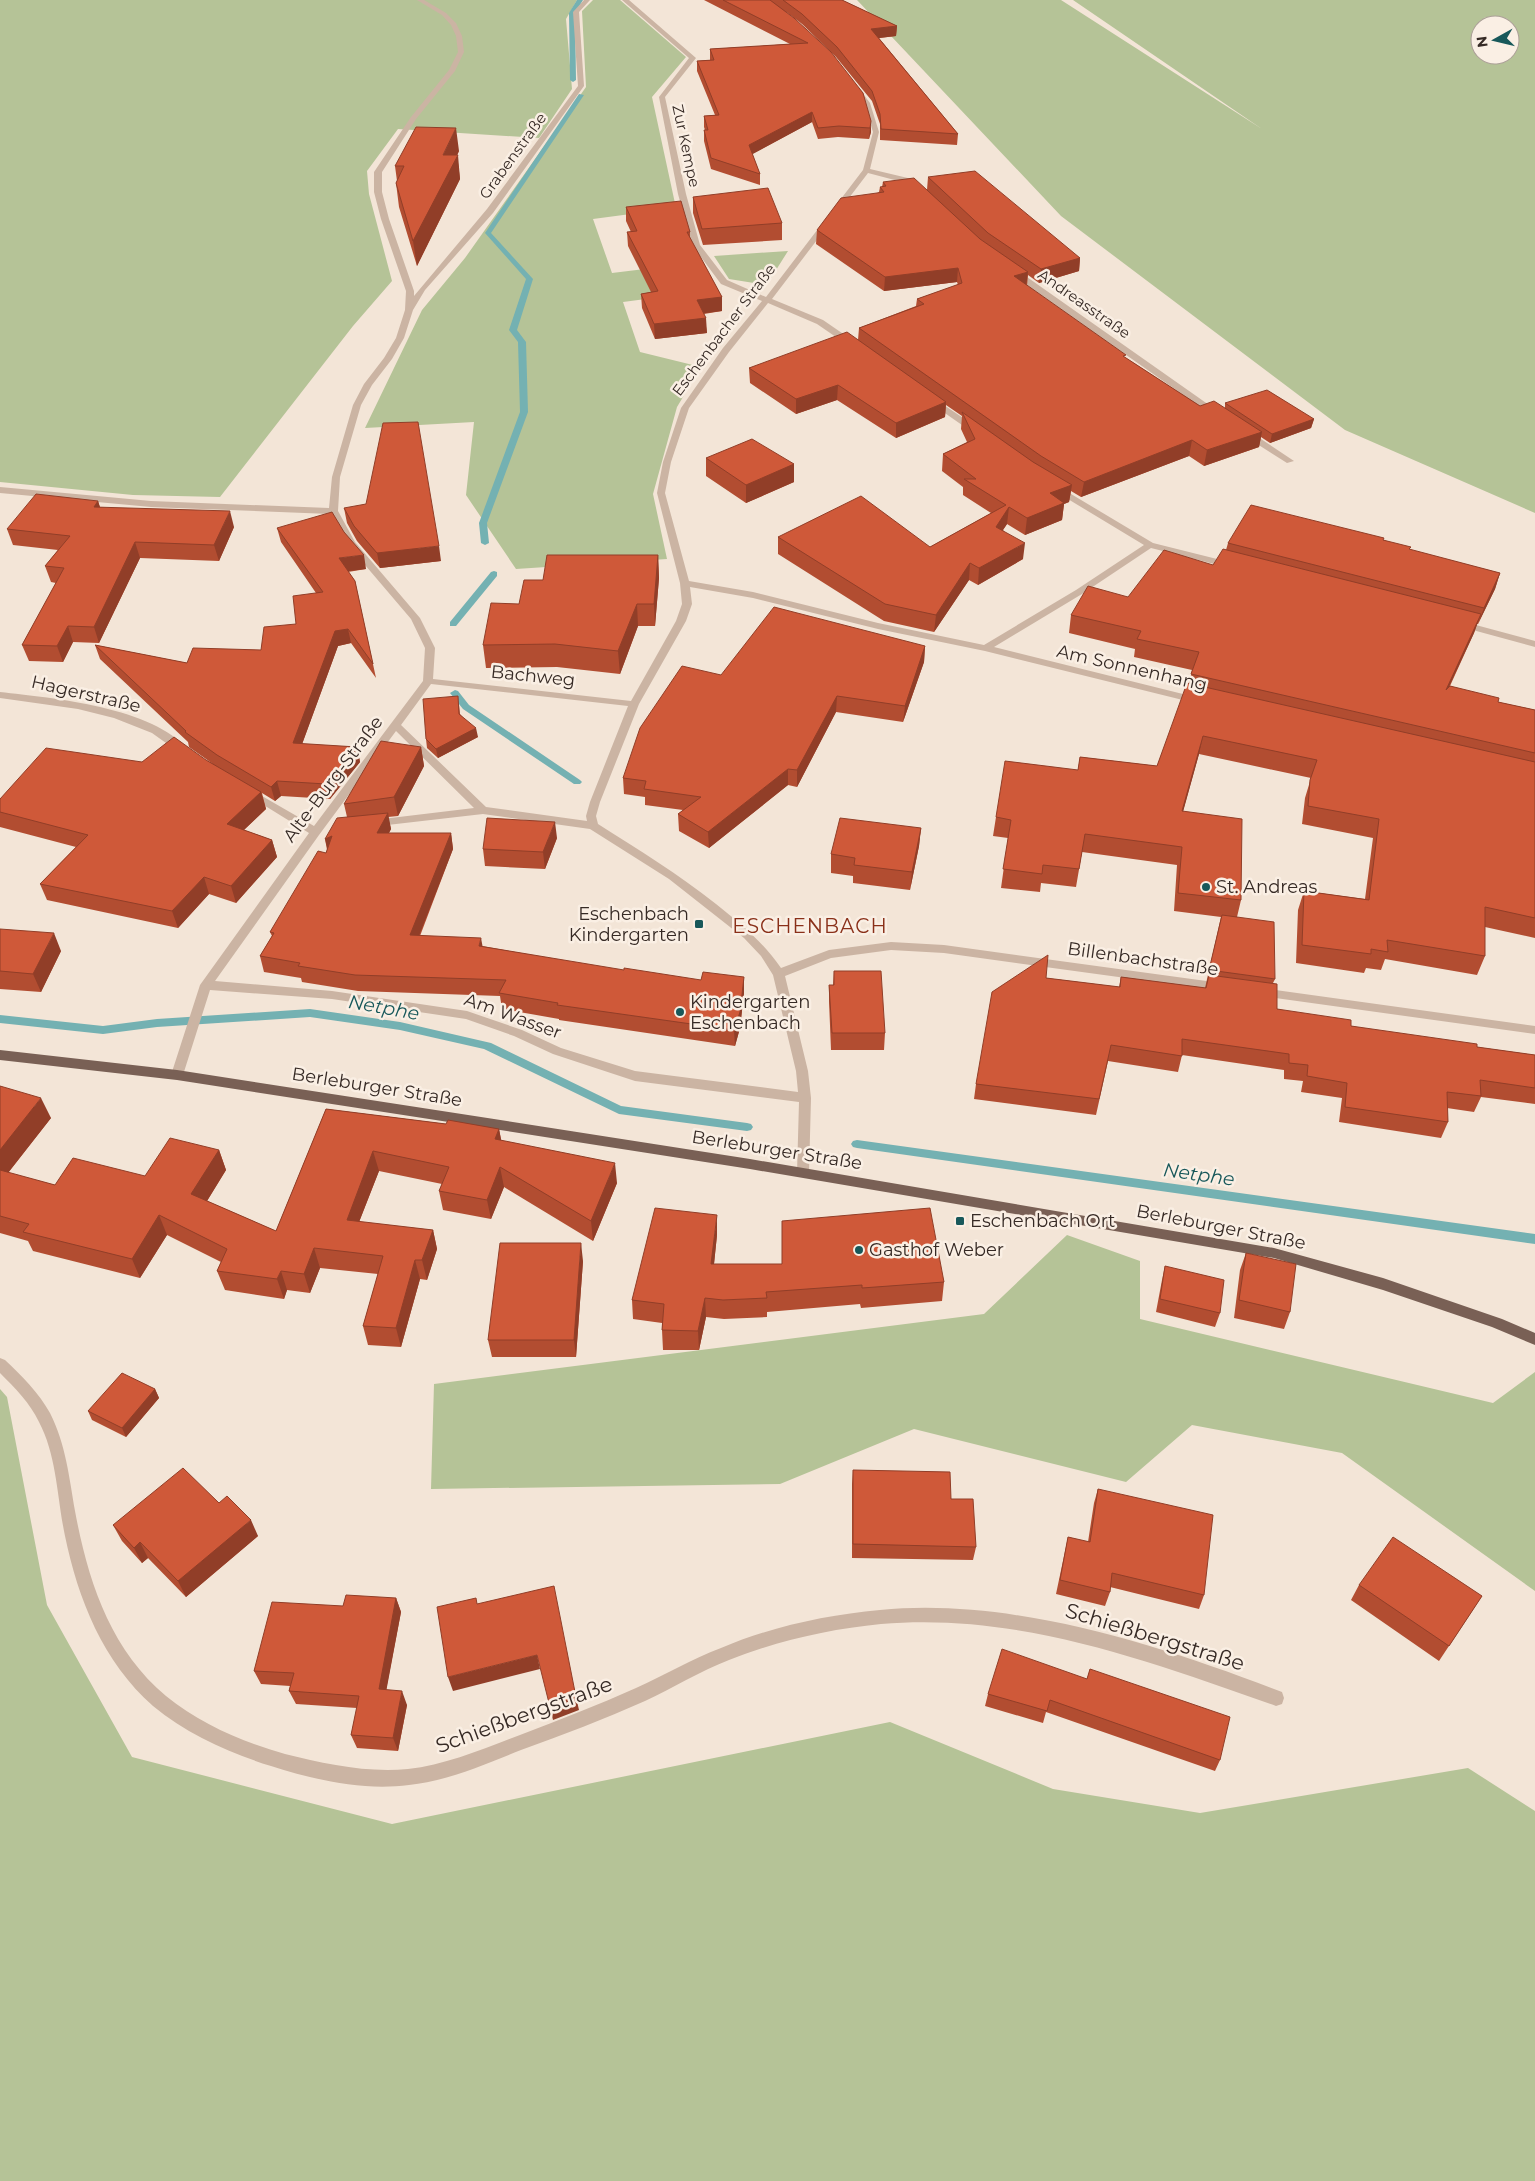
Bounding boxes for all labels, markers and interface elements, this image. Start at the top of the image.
north arrow [1470,15,1520,65]
text: N [1472,35,1492,49]
street label: Zur Kempe [668,103,705,189]
street label: Grabenstraße [475,109,550,203]
street label: Eschenbacher Straße [668,260,779,399]
street label: Andreasstraße [1034,265,1134,343]
street label: Am Sonnenhang [1055,640,1209,696]
street label: Bachweg [490,661,576,691]
street label: Hagerstraße [29,671,143,717]
street label: Alte-Burg-Straße [278,711,388,846]
place label: St. Andreas [1216,876,1318,898]
marker: St. Andreas [1200,881,1212,893]
place label: Eschenbach Kindergarten [569,903,689,946]
district label: ESCHENBACH [732,914,888,938]
marker: Eschenbach Kindergarten [693,918,705,930]
street label: Billenbachstraße [1066,938,1220,980]
street label: Am Wasser [461,988,565,1044]
water label: Netphe [347,990,421,1025]
place label: Kindergarten Eschenbach [690,991,810,1034]
marker: Kindergarten Eschenbach [674,1006,686,1018]
street label: Berleburger Straße [290,1063,464,1111]
street label: Berleburger Straße [690,1126,864,1174]
water label: Netphe [1162,1158,1236,1191]
street label: Berleburger Straße [1134,1200,1308,1254]
place label: Eschenbach Ort [970,1210,1115,1232]
marker: Eschenbach Ort [954,1215,966,1227]
place label: Gasthof Weber [869,1239,1004,1261]
marker: Gasthof Weber [853,1244,865,1256]
street label: Schießbergstraße [1063,1597,1248,1676]
street label: Schießbergstraße [432,1671,616,1758]

